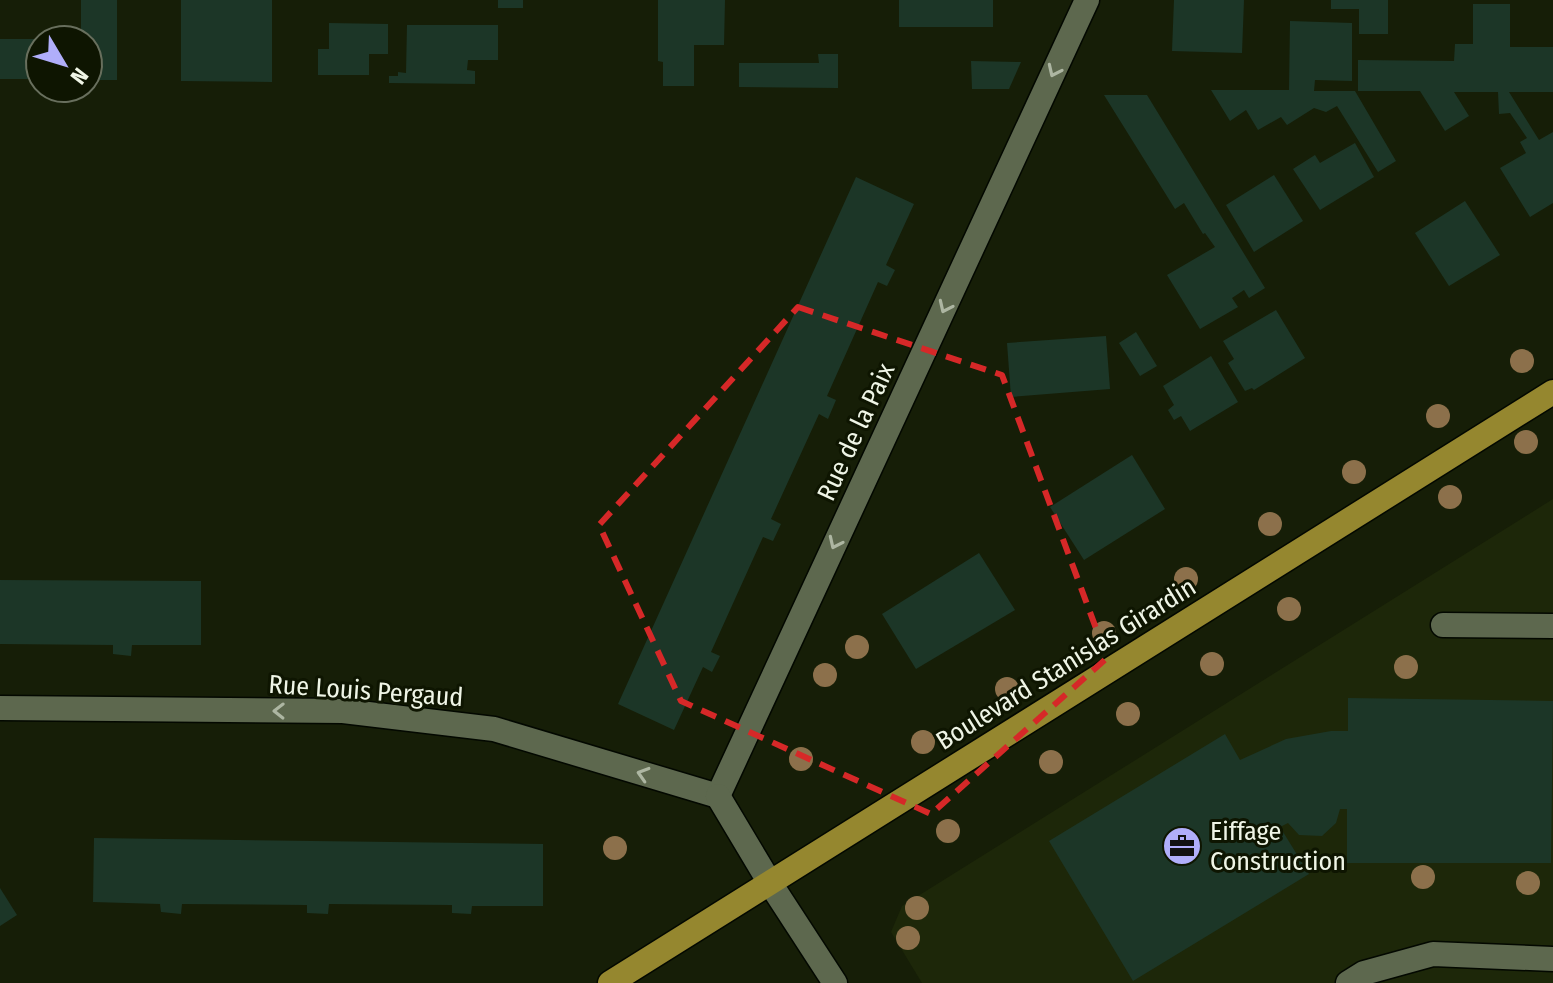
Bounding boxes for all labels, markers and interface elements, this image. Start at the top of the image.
north arrow [24,24,104,104]
text: N [65,62,94,90]
one-way arrow [1048,62,1064,77]
one-way arrow [939,298,955,313]
street label: Rue de la Paix [811,358,902,506]
one-way arrow [829,534,845,549]
street label: Boulevard Stanislas Girardin [931,571,1201,757]
street label: Rue Louis Pergaud [268,669,464,713]
one-way arrow [272,702,285,719]
one-way arrow [637,767,650,783]
place label: Eiffage Construction [1210,816,1346,877]
office icon: Eiffage Construction [1161,825,1203,867]

